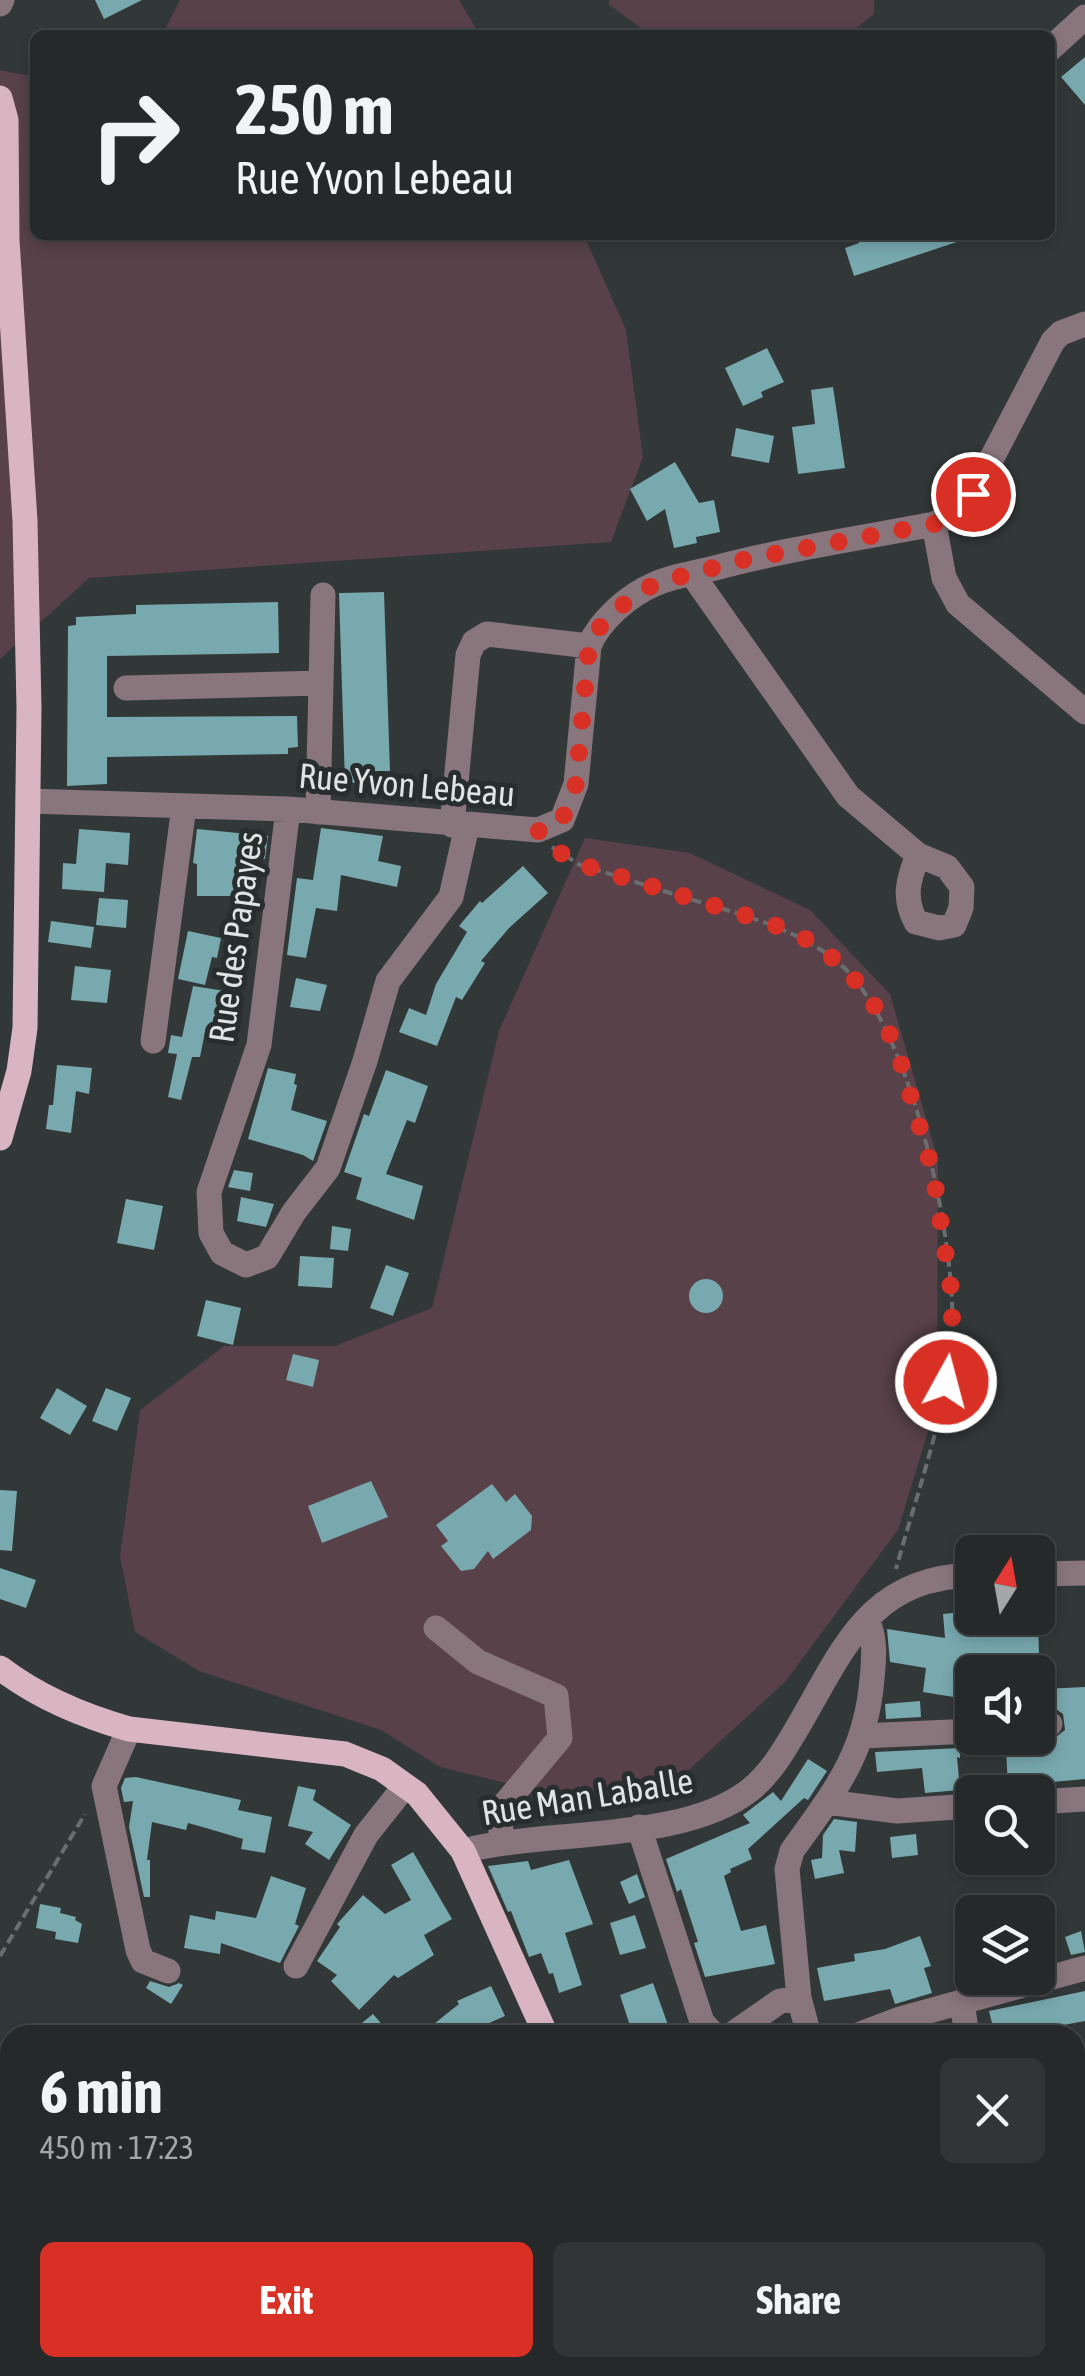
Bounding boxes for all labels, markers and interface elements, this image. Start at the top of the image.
text: 250 m [235,69,394,149]
icon: right [70,70,200,200]
text: Rue Yvon Lebeau [235,152,514,204]
pin [931,452,1016,537]
icon: arrive [946,467,1001,522]
street label: Rue Yvon Lebeau [297,755,517,813]
street label: Rue des Papayes [200,829,270,1045]
position arrow [894,1330,998,1434]
north arrow [955,1535,1055,1635]
map controls [955,1535,1055,1995]
button: sound [955,1655,1055,1755]
street label: Rue Man Laballe [478,1760,696,1832]
button: search [955,1775,1055,1875]
button: layers [955,1895,1055,1995]
text: 6 min [40,2057,163,2126]
button: close [940,2058,1045,2163]
text: 450 m · 17:23 [40,2129,194,2166]
button: Exit [40,2242,533,2357]
button: Share [553,2242,1045,2357]

